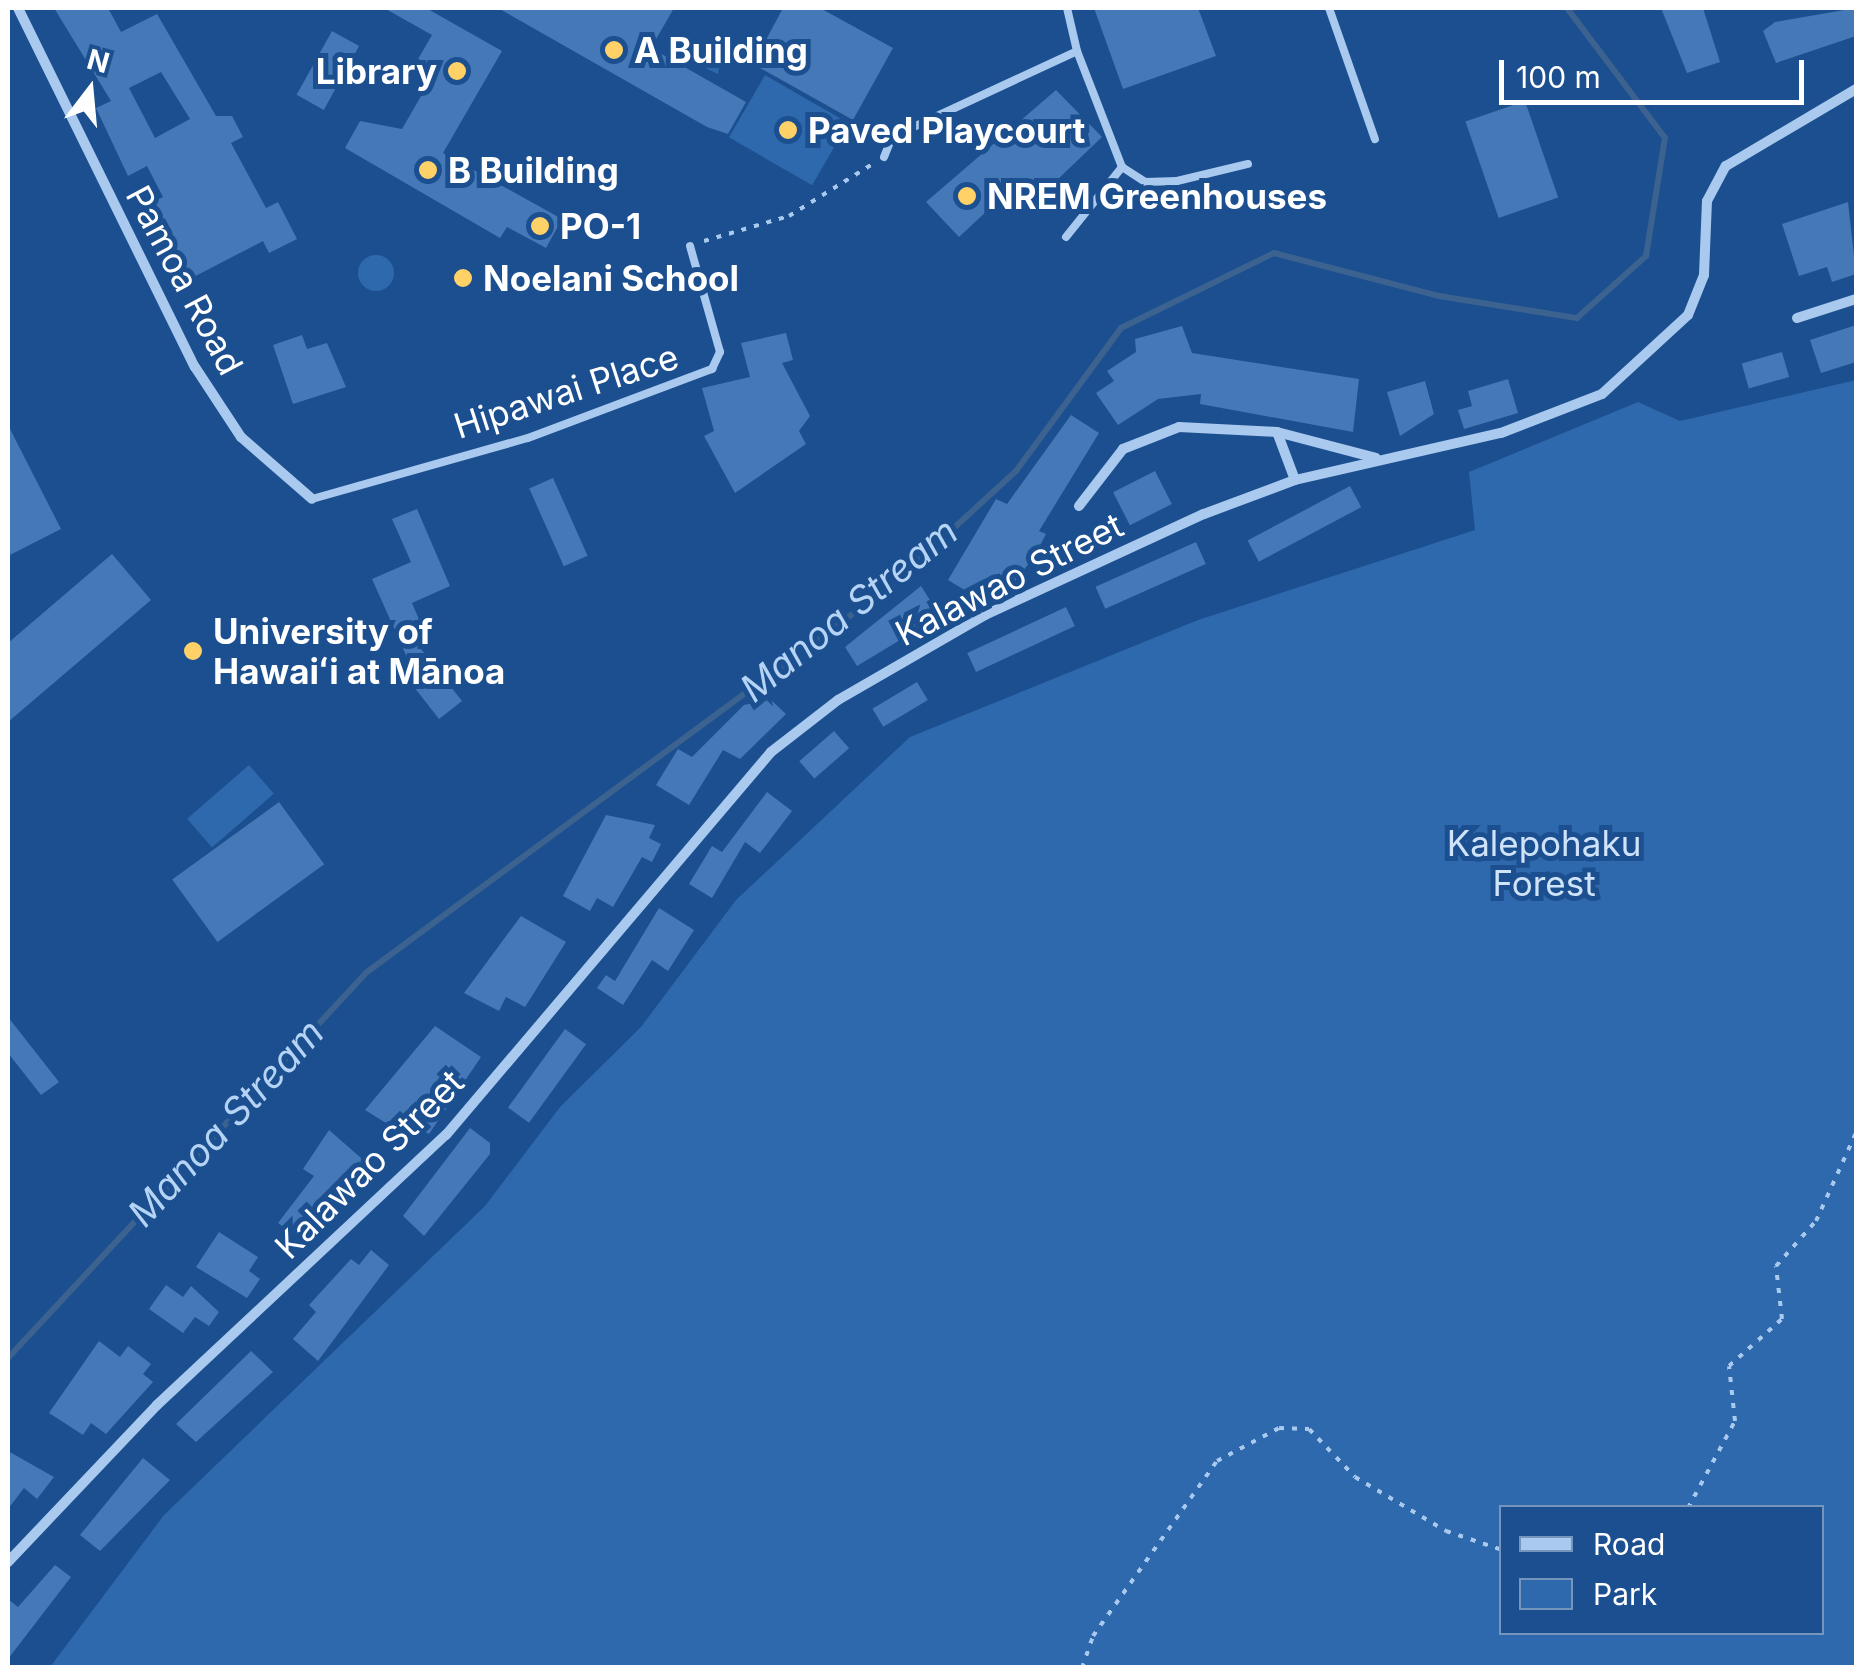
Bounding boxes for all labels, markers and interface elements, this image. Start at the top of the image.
place label: A Building [634,29,808,71]
marker: A Building [603,39,625,61]
north arrow [40,40,140,140]
scale bar [1504,40,1809,102]
text: N [83,42,113,80]
place label: Library [316,50,437,92]
text: 100 m [1516,59,1601,95]
marker: Library [446,60,468,82]
place label: Paved Playcourt [808,109,1085,151]
marker: Paved Playcourt [777,119,799,141]
place label: B Building [448,149,619,191]
marker: B Building [417,159,439,181]
place label: NREM Greenhouses [987,175,1327,217]
street label: Pamoa Road [118,178,252,382]
marker: NREM Greenhouses [956,185,978,207]
place label: PO-1 [560,205,641,247]
marker: PO-1 [529,215,551,237]
place label: Noelani School [483,257,739,299]
marker: Noelani School [452,267,474,289]
street label: Hipawai Place [449,335,683,447]
street label: Kalawao Street [888,504,1130,654]
water label: Manoa Stream [731,509,967,711]
place label: University of Hawaiʻi at Mānoa [213,610,505,692]
marker: University of Hawaiʻi at Mānoa [182,640,204,662]
park label: Kalepohaku Forest [1447,822,1641,904]
water label: Manoa Stream [119,1010,333,1236]
street label: Kalawao Street [266,1061,472,1267]
legend [1499,1505,1824,1635]
text: Road [1593,1526,1665,1562]
text: Park [1593,1576,1657,1612]

